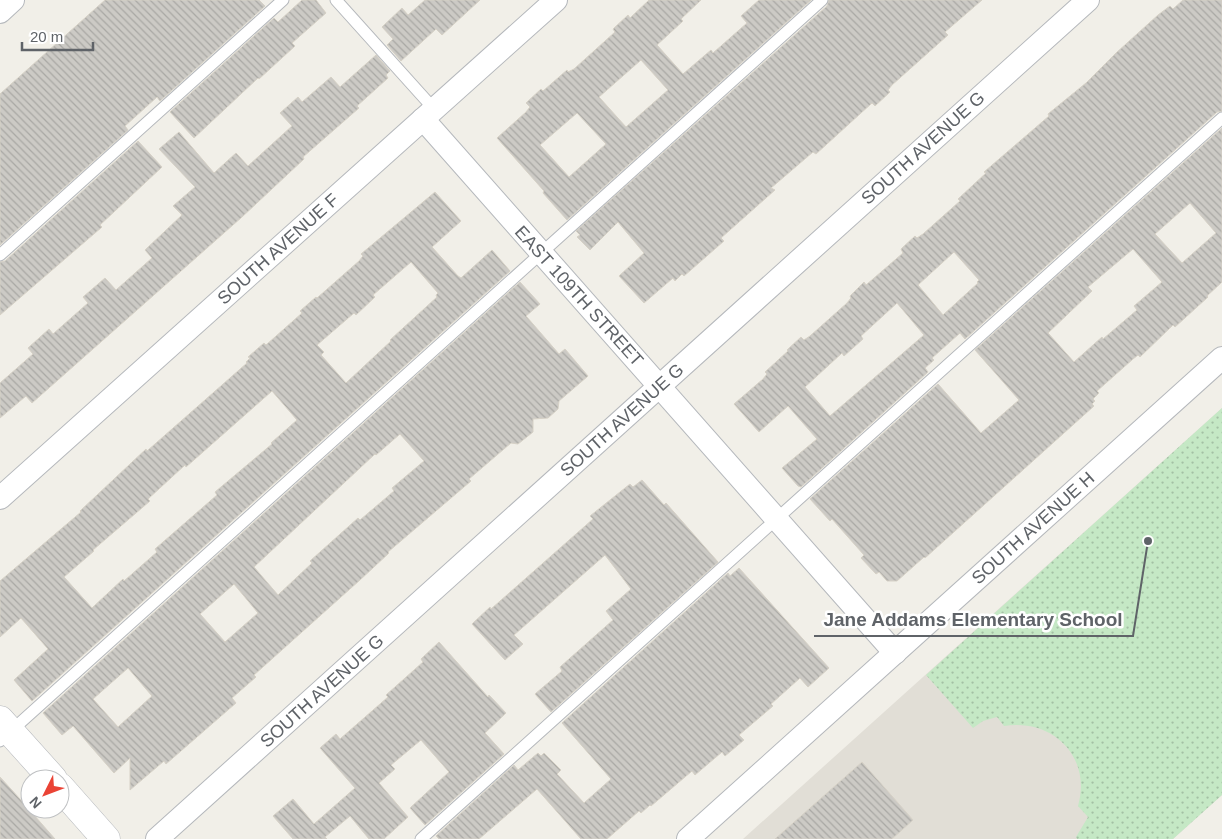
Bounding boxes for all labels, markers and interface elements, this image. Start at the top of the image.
scale bar [22,20,94,52]
text: 20 m [30,28,63,45]
street label: SOUTH AVENUE G [857,87,989,209]
street label: SOUTH AVENUE F [213,189,343,309]
street label: EAST 109TH STREET [511,222,647,370]
street label: SOUTH AVENUE G [556,359,688,481]
street label: SOUTH AVENUE H [968,468,1098,588]
callout: Jane Addams Elementary School [814,602,1133,636]
text: Jane Addams Elementary School [823,609,1123,630]
street label: SOUTH AVENUE G [256,630,388,752]
north arrow [20,769,70,819]
text: N [26,794,45,812]

